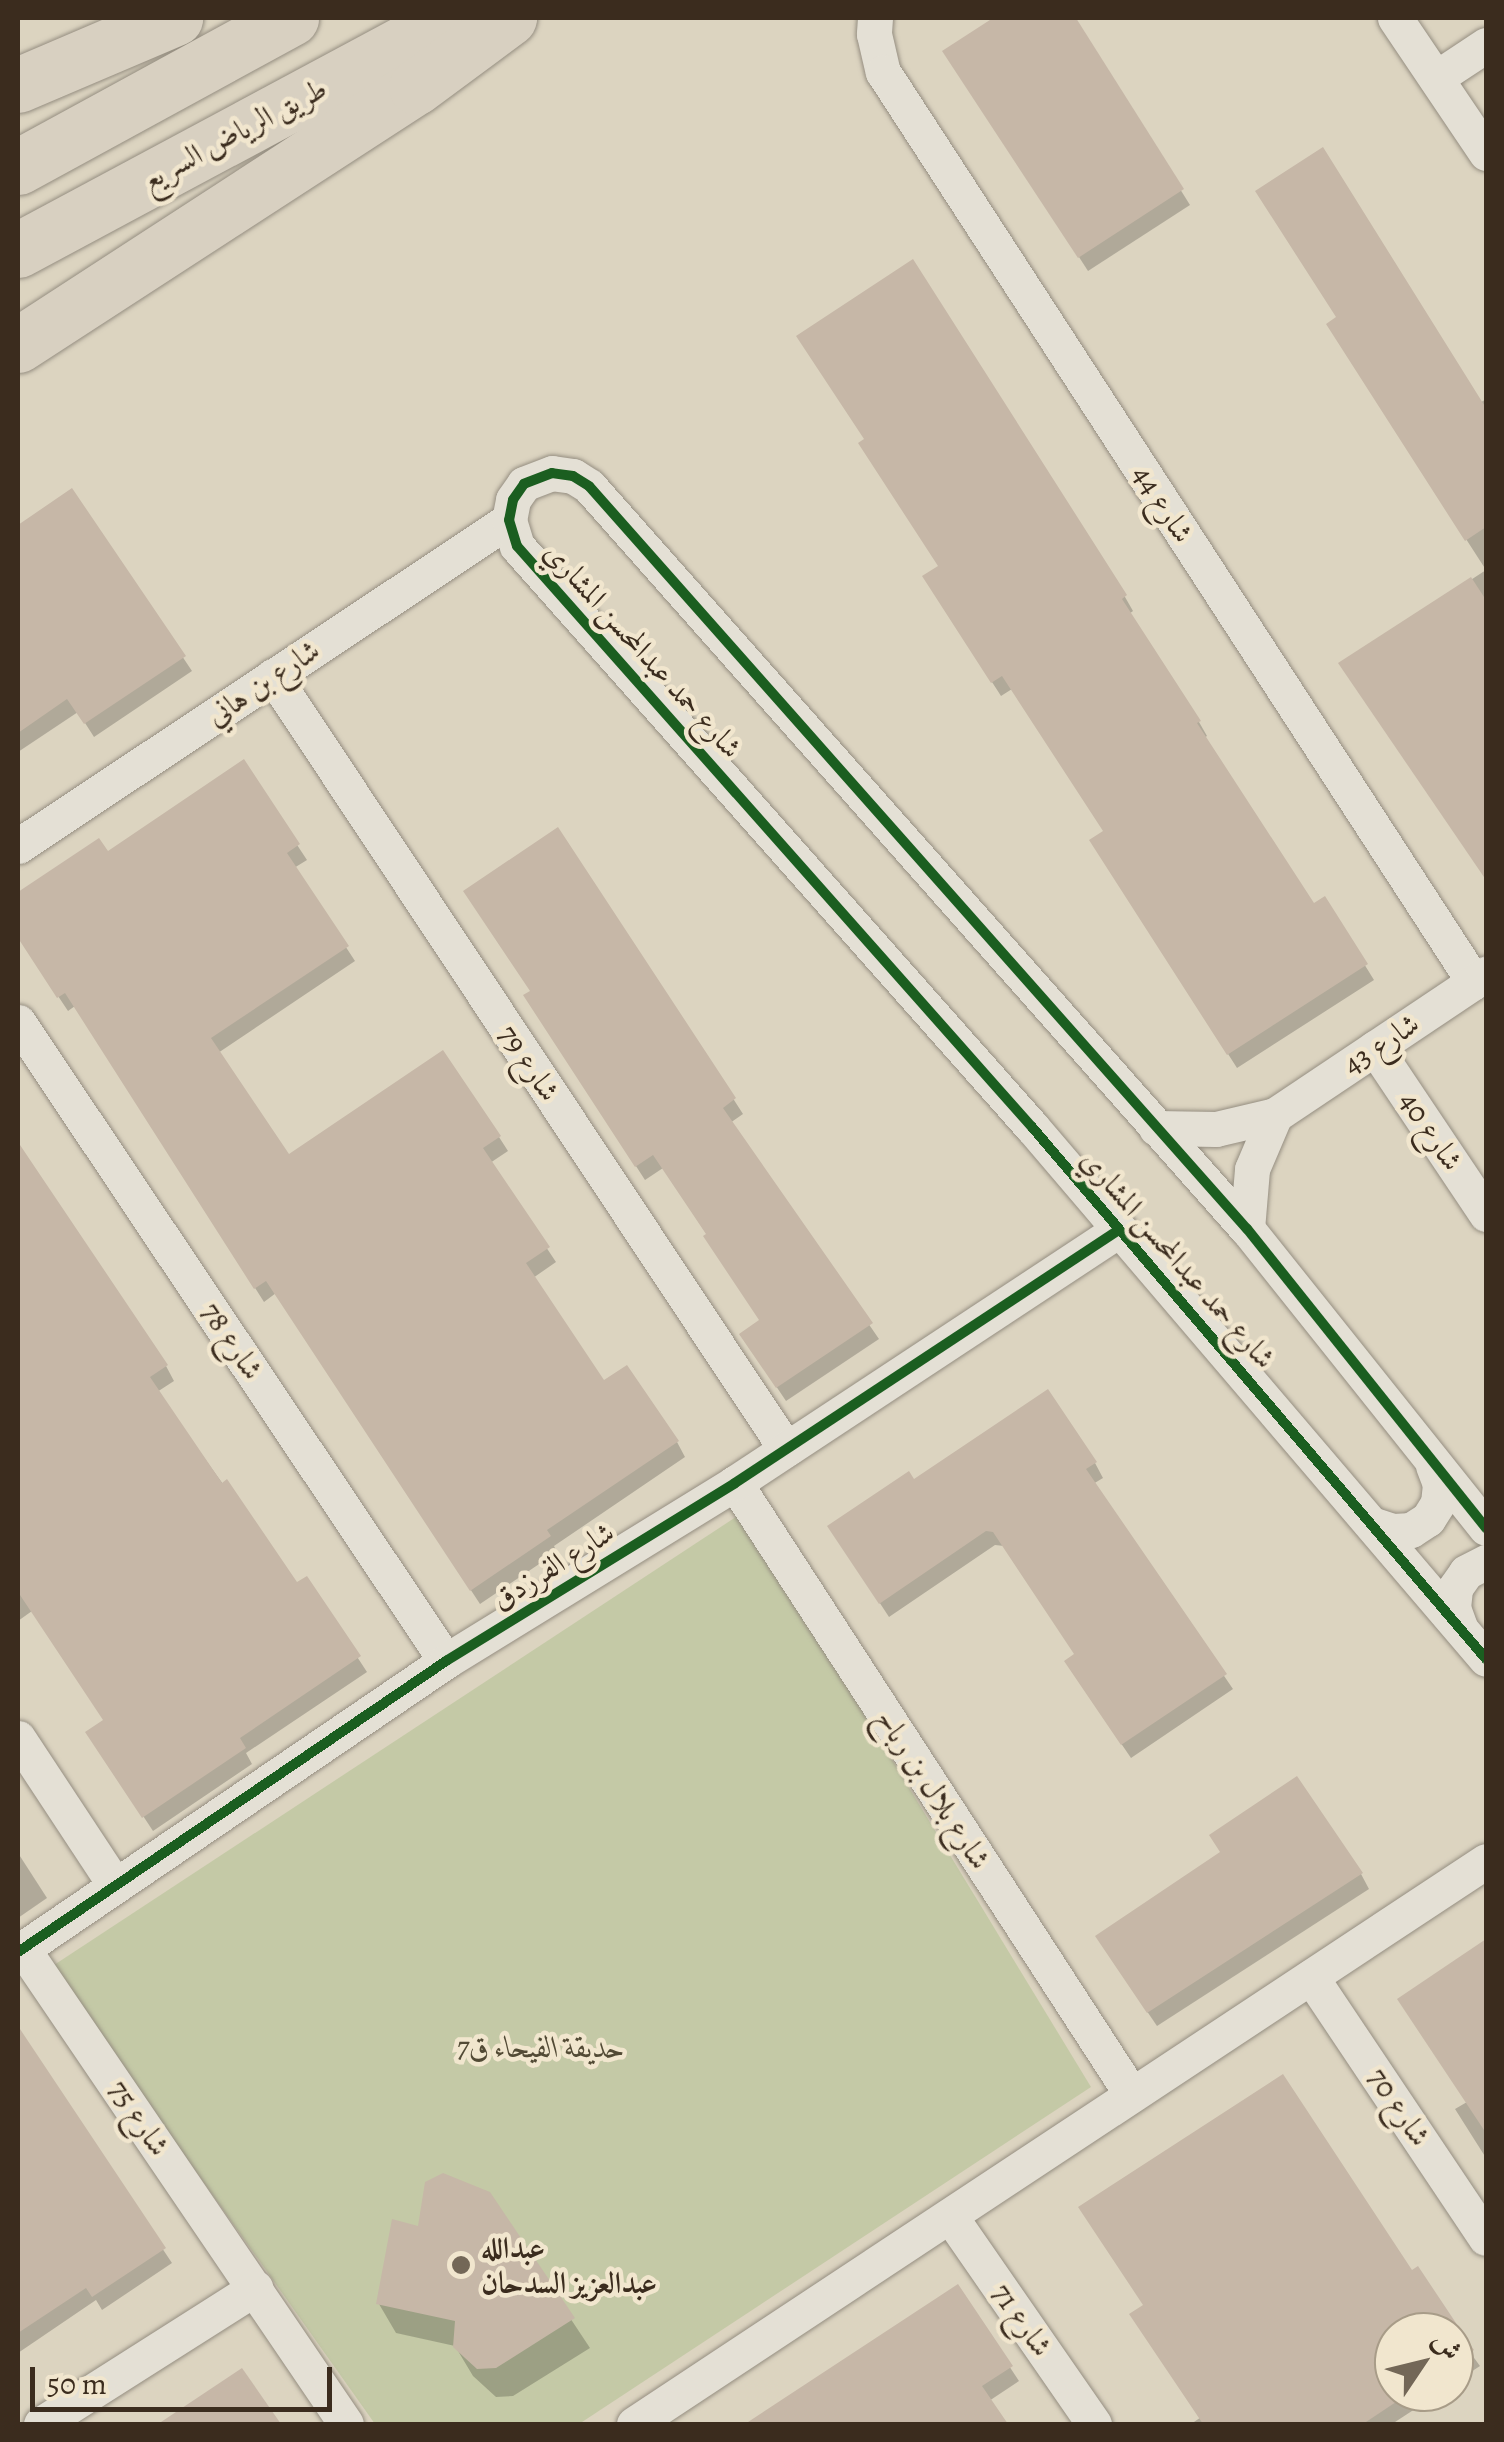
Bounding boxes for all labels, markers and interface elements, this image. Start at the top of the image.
street label: طريق الرياض السريع [135,70,333,198]
street label: شارع 44 [1125,458,1201,550]
street label: شارع حمد عبدالمحسن المشاري [536,534,750,766]
street label: شارع بن هاني [200,632,326,734]
street label: شارع 43 [1336,1006,1426,1082]
street label: شارع 79 [491,1018,567,1108]
street label: شارع 40 [1392,1085,1470,1177]
street label: شارع حمد عبدالمحسن المشاري [1073,1142,1283,1376]
street label: شارع 78 [193,1296,271,1386]
street label: شارع الفرزدق [485,1514,621,1618]
street label: شارع بلال بن رباح [868,1702,998,1876]
park label: حديقة الفيحاء ق7 [457,2029,625,2065]
street label: شارع 70 [1360,2061,1438,2153]
street label: شارع 75 [101,2073,177,2163]
place label: عبدالله عبدالعزيز السدحان [481,2230,657,2300]
marker: عبدالله عبدالعزيز السدحان [450,2254,472,2276]
street label: شارع 71 [984,2277,1060,2363]
north arrow [1374,2312,1474,2412]
text: ش [1423,2324,1470,2368]
scale bar [35,2347,338,2409]
text: 50 m [47,2364,107,2404]

